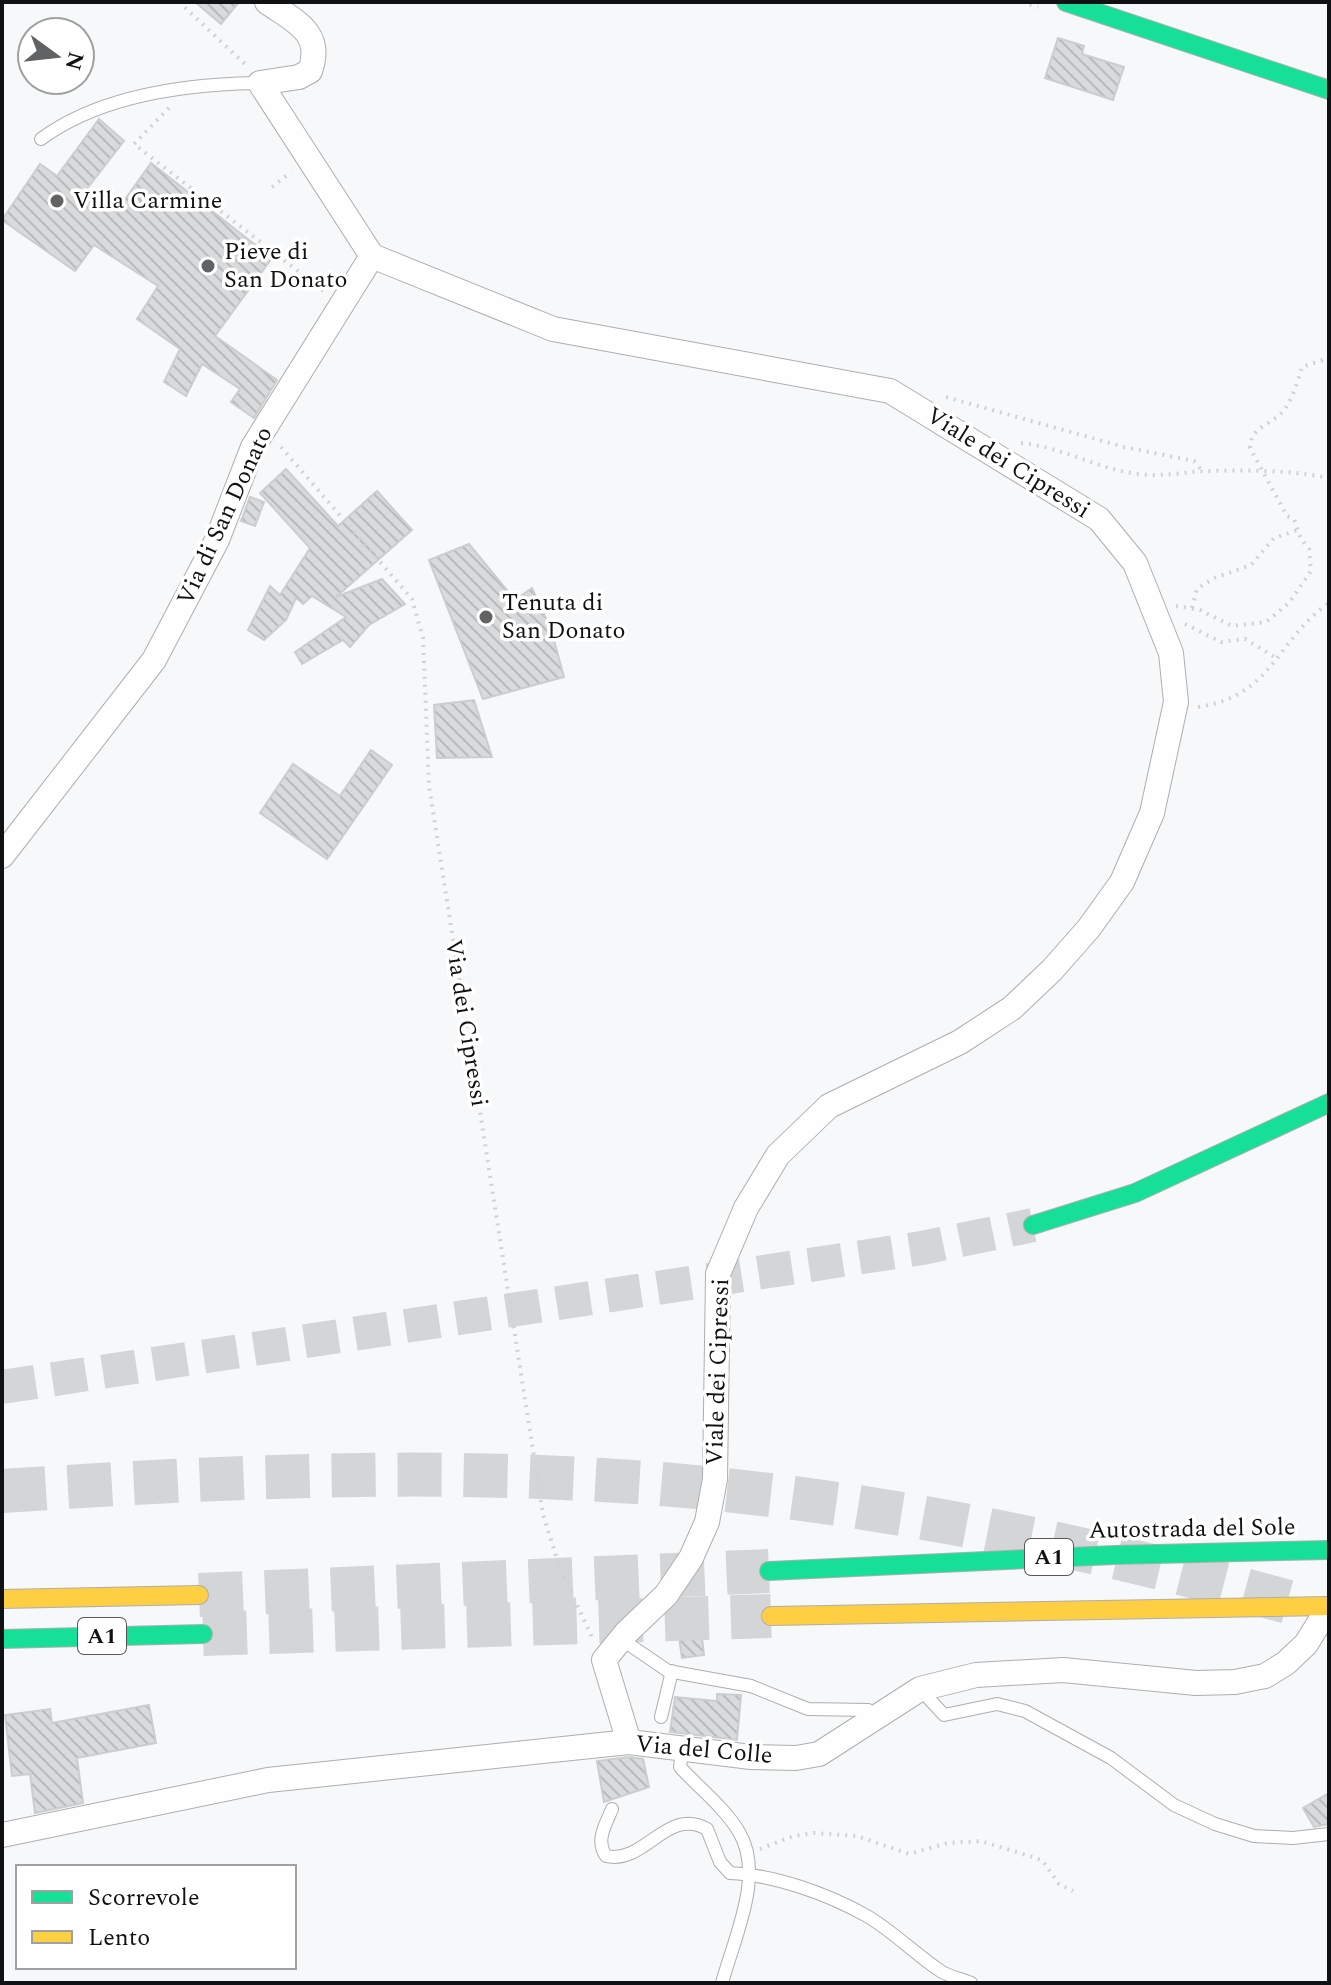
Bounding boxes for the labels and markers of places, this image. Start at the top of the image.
place label: Villa Carmine [73,183,222,219]
marker: Villa Carmine [48,192,66,210]
place label: Pieve di San Donato [224,234,348,298]
marker: Pieve di San Donato [199,257,217,275]
place label: Tenuta di San Donato [502,585,626,649]
marker: Tenuta di San Donato [477,608,495,626]

